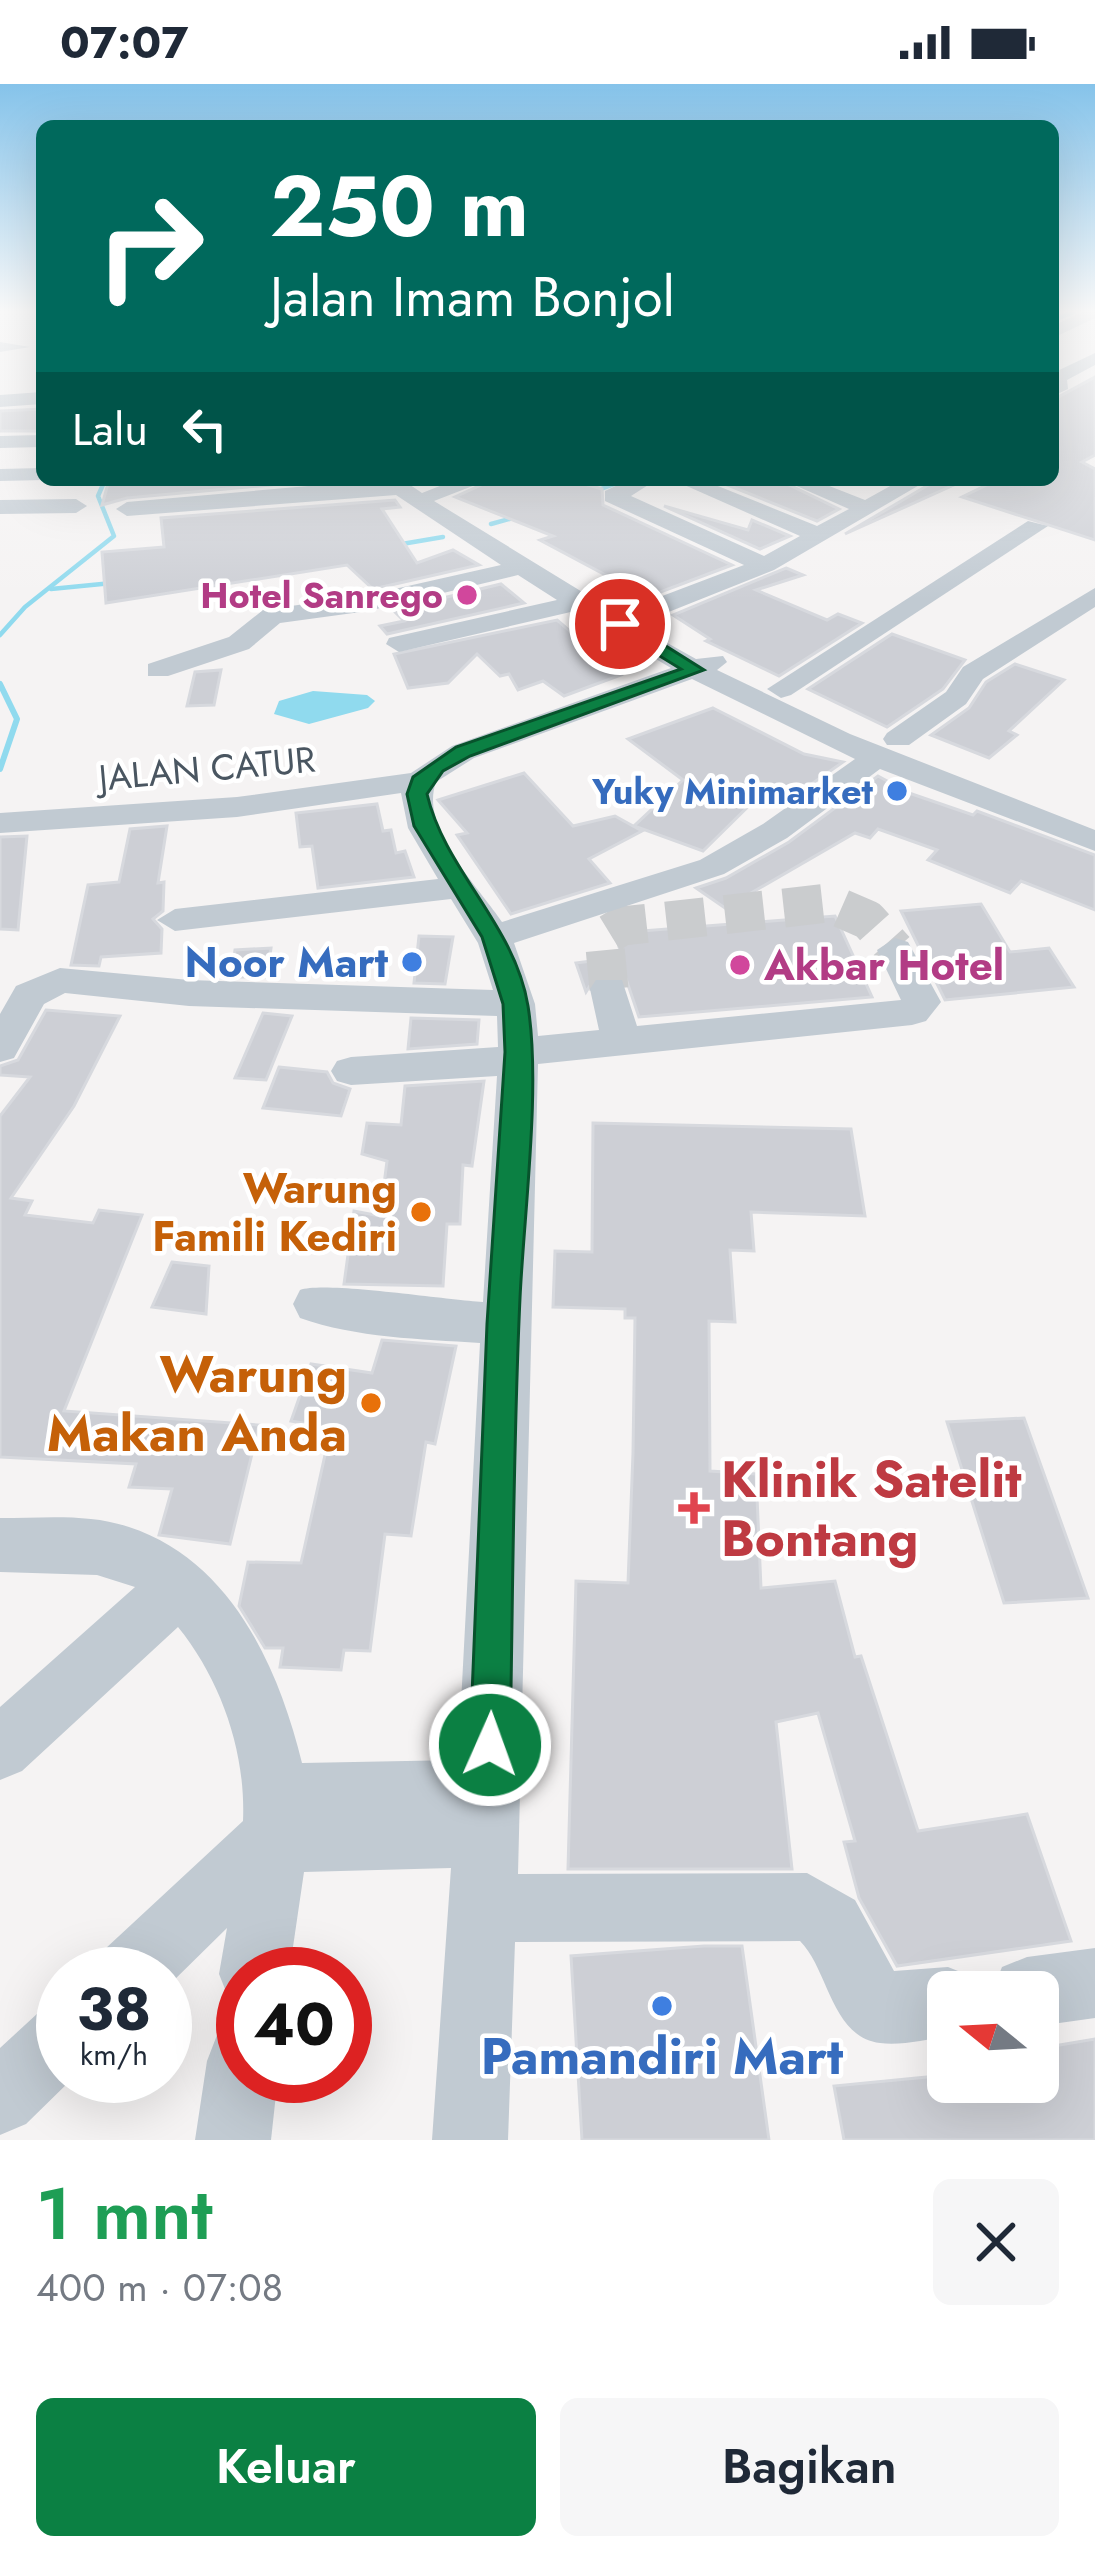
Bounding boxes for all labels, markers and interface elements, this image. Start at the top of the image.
text: 07:07 [60,10,188,75]
text: 250 m [270,146,529,268]
icon: right [72,168,228,324]
text: Jalan Imam Bonjol [270,258,675,336]
icon: left [172,396,238,462]
text: Lalu [72,397,148,462]
place label: Hotel Sanrego [200,569,443,621]
pin [569,573,671,675]
marker: Hotel Sanrego [454,582,480,608]
icon: arrive [587,591,653,657]
street label: JALAN CATUR [93,733,317,804]
place label: Yuky Minimarket [591,765,874,817]
marker: Yuky Minimarket [884,778,910,804]
place label: Noor Mart [185,932,389,993]
place label: Akbar Hotel [763,935,1004,996]
marker: Noor Mart [399,949,425,975]
marker: Akbar Hotel [727,952,753,978]
place label: Warung Famili Kediri [152,1158,397,1267]
marker: Warung Famili Kediri [408,1199,434,1225]
place label: Warung Makan Anda [47,1337,347,1470]
marker: Warung Makan Anda [358,1390,384,1416]
place label: Klinik Satelit Bontang [721,1442,1022,1575]
marker: Klinik Satelit Bontang [678,1492,710,1524]
position arrow [427,1682,553,1808]
speed limit sign: 40 [216,1947,372,2103]
text: 38 [77,1966,151,2053]
north arrow [927,1971,1059,2103]
map controls [927,1971,1059,2103]
marker: Pamandiri Mart [649,1993,675,2019]
place label: Pamandiri Mart [481,2019,843,2093]
text: km/h [80,2033,148,2076]
text: 1 mnt [36,2162,213,2266]
button: close [933,2179,1059,2305]
text: 400 m · 07:08 [36,2259,283,2316]
button: Keluar [36,2398,536,2536]
button: Bagikan [560,2398,1059,2536]

